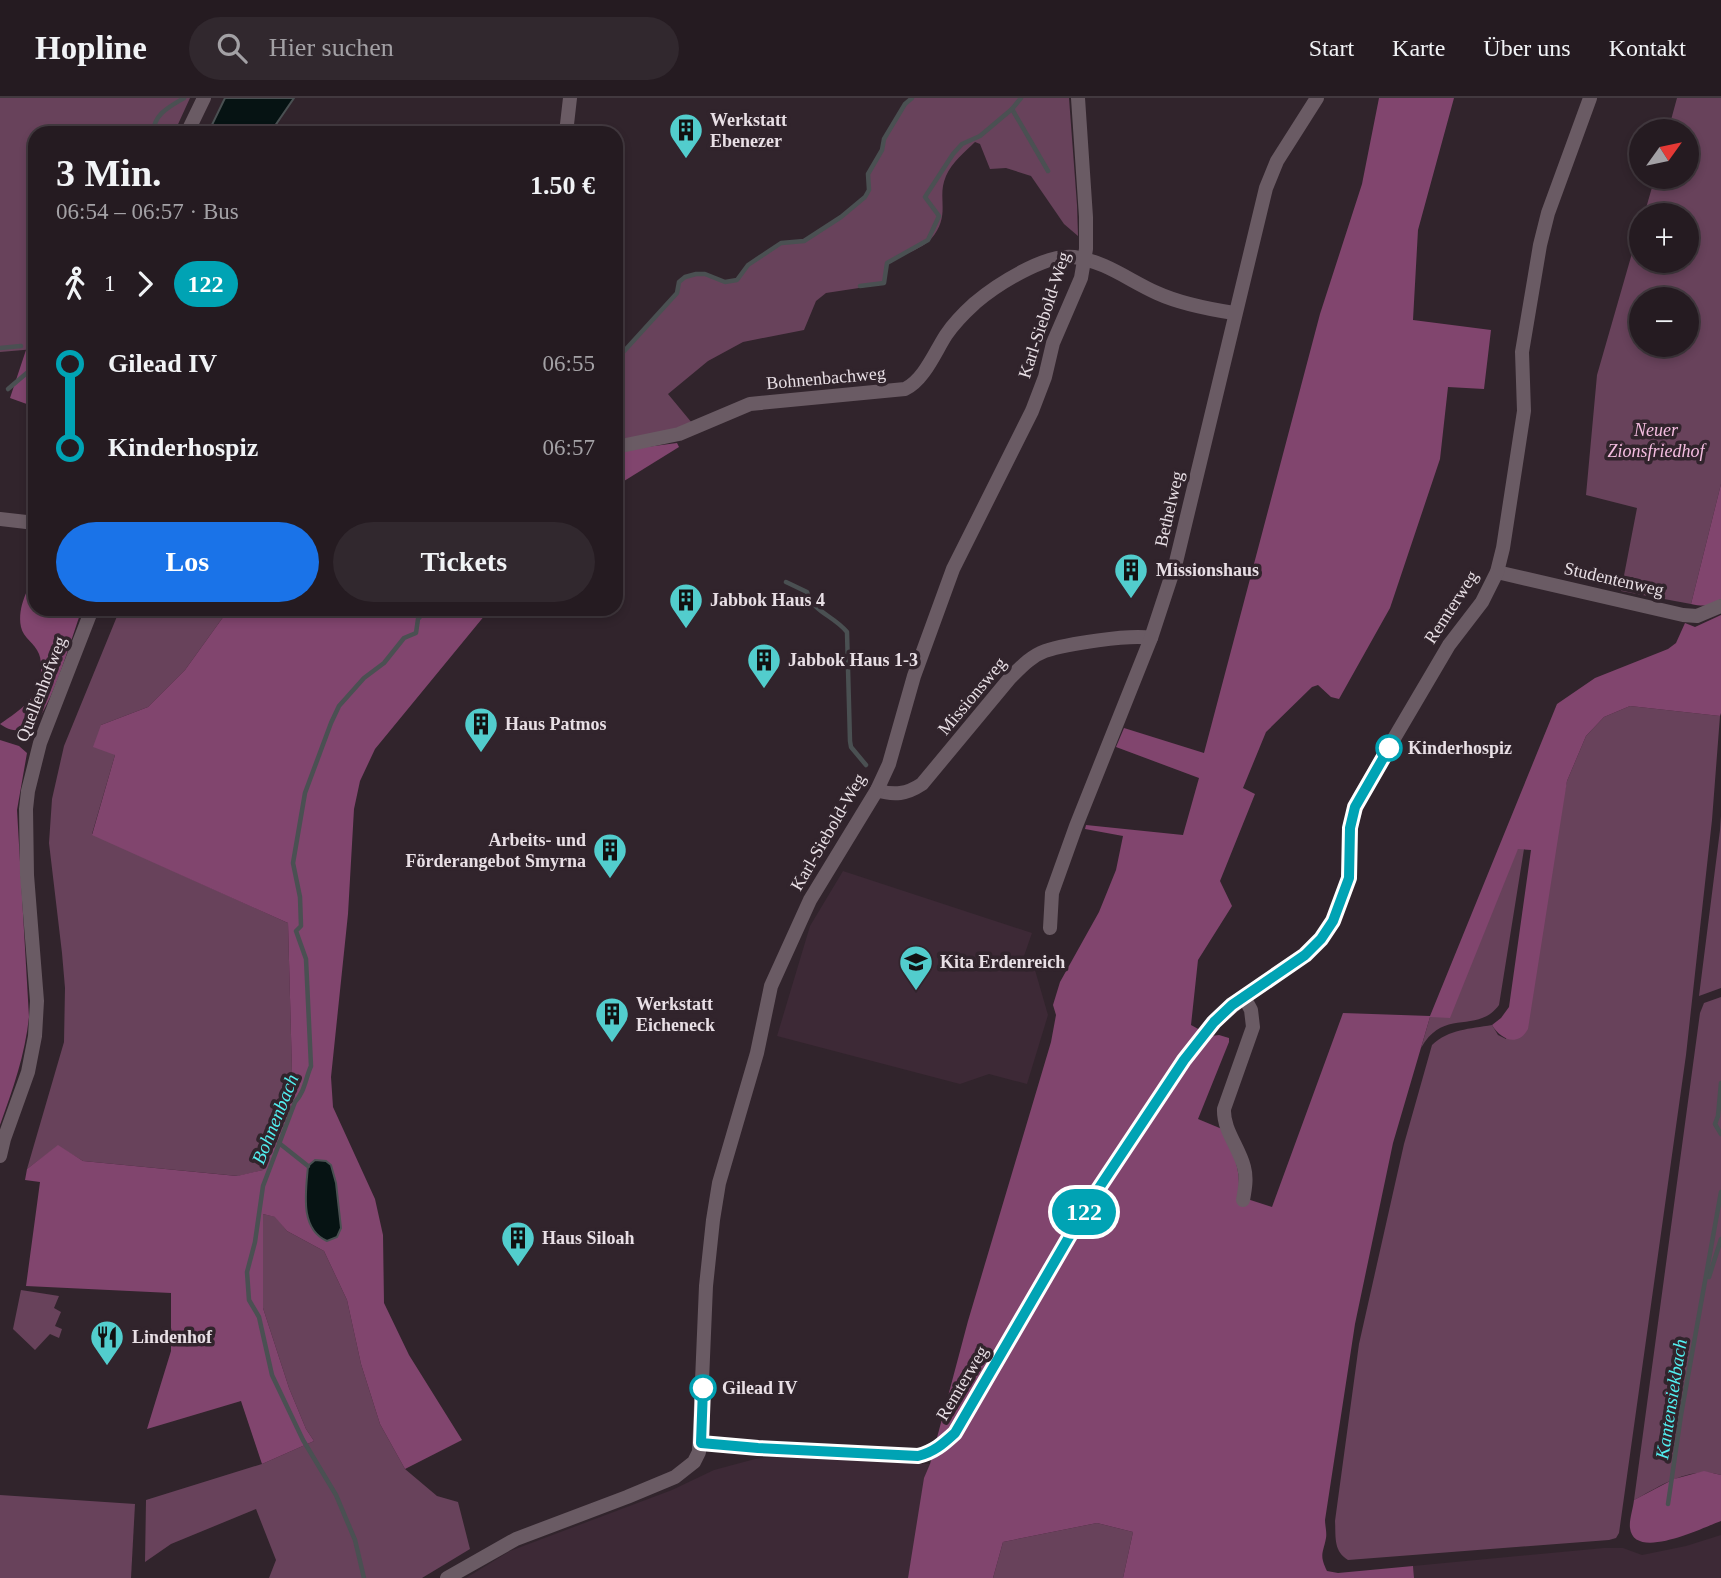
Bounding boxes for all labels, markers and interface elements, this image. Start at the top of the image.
search box [189,17,679,80]
icon: search [213,29,251,67]
text: Hopline [35,30,147,66]
text: Hier suchen [269,33,394,62]
text: Start [1309,35,1354,61]
text: Karte [1392,35,1445,61]
text: Über uns [1483,35,1571,61]
text: Kontakt [1609,35,1686,61]
place label: Werkstatt Ebenezer [710,110,787,151]
building icon: Werkstatt Ebenezer [667,111,705,160]
north arrow [1629,119,1699,189]
map controls [1629,119,1699,357]
text: 3 Min. [56,152,162,194]
text: 1.50 € [530,171,595,200]
text: 06:54 – 06:57 · Bus [56,199,239,224]
button: + [1629,203,1699,273]
street label: Karl-Siebold-Weg [1014,249,1074,381]
icon: walk [56,265,94,303]
icon: forward [126,265,164,303]
text: 1 [104,271,116,296]
text: 122 [188,271,224,297]
button: − [1629,287,1699,357]
text: Gilead IV [108,349,217,378]
text: 06:55 [543,351,595,376]
street label: Bohnenbachweg [765,363,887,393]
park label: Neuer Zionsfriedhof [1607,420,1708,461]
text: Kinderhospiz [108,433,258,462]
text: 06:57 [543,435,595,460]
street label: Bethelweg [1151,469,1187,549]
button: Los [56,522,319,602]
button: Tickets [333,522,595,602]
building icon: Missionshaus [1112,551,1150,600]
street label: Studentenweg [1562,558,1666,600]
place label: Missionshaus [1156,560,1259,580]
street label: Remterweg [1420,567,1482,647]
building icon: Jabbok Haus 4 [667,581,705,630]
place label: Jabbok Haus 4 [710,590,825,610]
street label: Quellenhofweg [12,634,70,744]
building icon: Jabbok Haus 1-3 [745,641,783,690]
place label: Jabbok Haus 1-3 [788,650,918,670]
street label: Missionsweg [934,653,1010,739]
building icon: Haus Patmos [462,705,500,754]
place label: Haus Patmos [505,714,607,734]
marker: Kinderhospiz [1376,735,1402,761]
place label: Kinderhospiz [1408,738,1512,758]
street label: Karl-Siebold-Weg [786,770,870,894]
place label: Arbeits- und Förderangebot Smyrna [406,830,586,871]
building icon: Arbeits- und Förderangebot Smyrna [591,831,629,880]
school or university icon: Kita Erdenreich [897,943,935,992]
place label: Kita Erdenreich [940,952,1065,972]
place label: Werkstatt Eicheneck [636,994,715,1035]
building icon: Werkstatt Eicheneck [593,995,631,1044]
water label: Bohnenbach [247,1071,303,1167]
line badge: 122 [1044,1189,1124,1235]
text: 122 [1066,1199,1102,1225]
building icon: Haus Siloah [499,1219,537,1268]
place label: Haus Siloah [542,1228,635,1248]
restaurant icon: Lindenhof [88,1318,126,1367]
place label: Lindenhof [132,1327,213,1347]
water label: Kantensiekbach [1651,1337,1691,1462]
street label: Remterweg [932,1342,992,1424]
marker: Gilead IV [690,1375,716,1401]
place label: Gilead IV [722,1378,798,1398]

